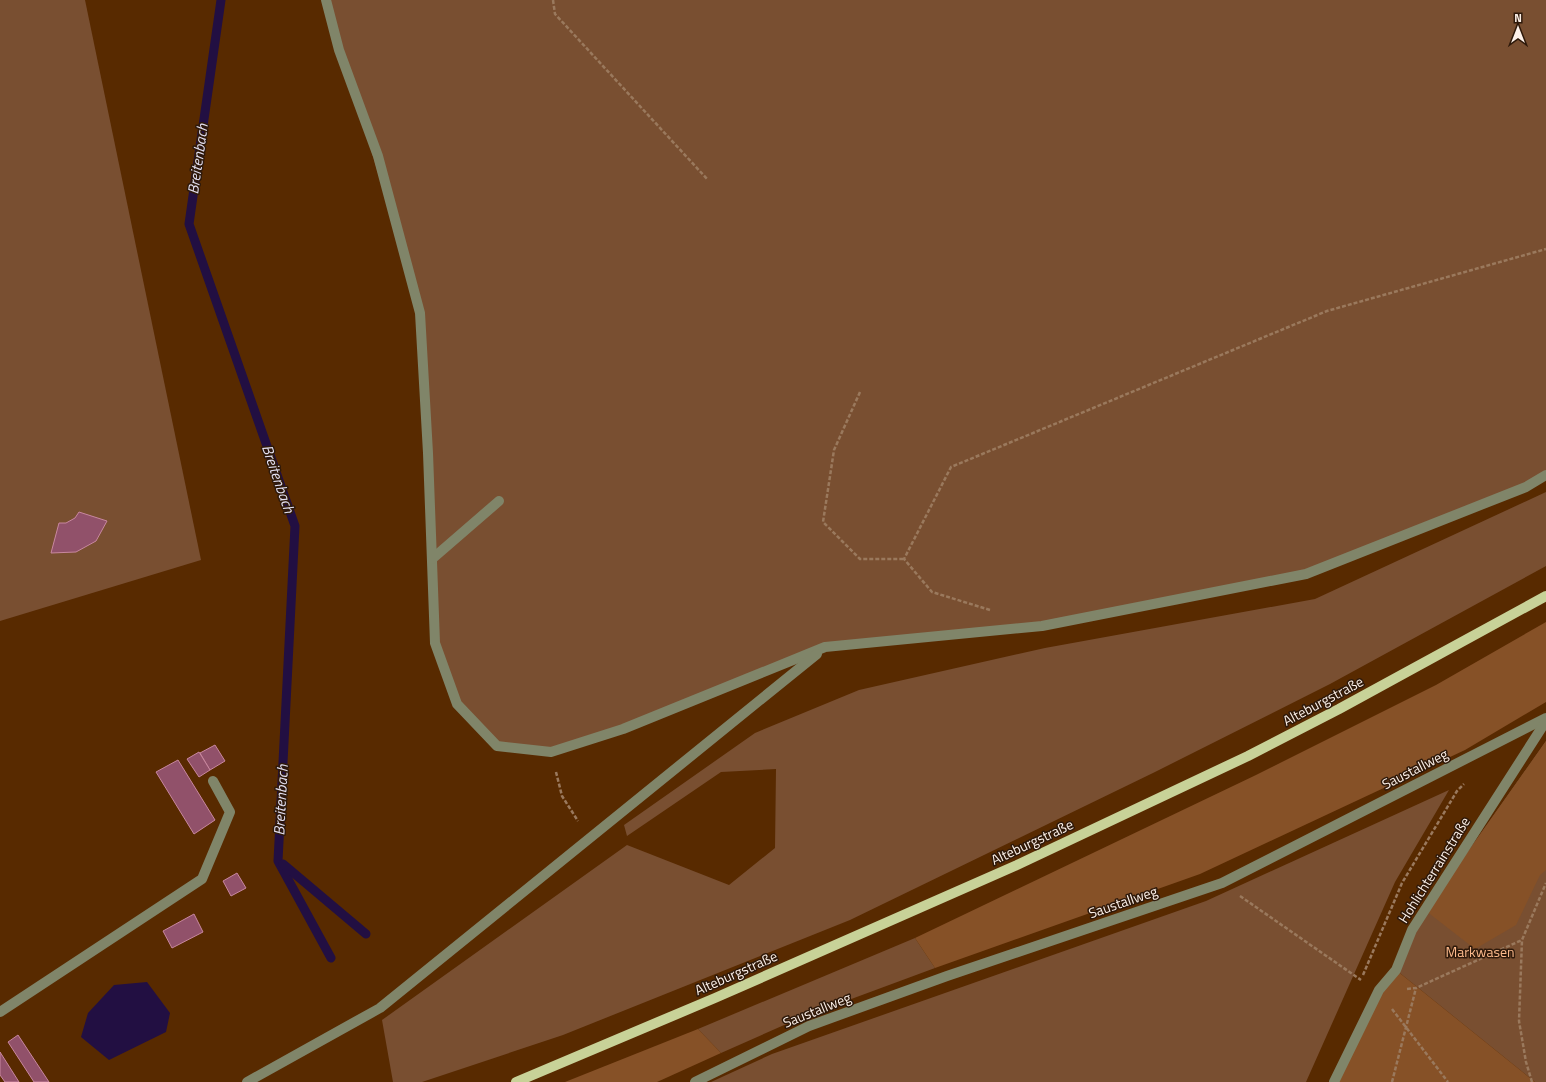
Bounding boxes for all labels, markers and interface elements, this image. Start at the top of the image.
north arrow [1498,8,1538,48]
text: N [1514,10,1522,26]
water label: Breitenbach [181,122,214,196]
water label: Breitenbach [256,442,301,517]
street label: Alteburgstraße [1279,670,1367,731]
street label: Saustallweg [1378,743,1452,794]
water label: Breitenbach [267,763,294,836]
street label: Alteburgstraße [987,813,1076,870]
street label: Hohlichterrainstraße [1392,813,1475,927]
street label: Saustallweg [1085,880,1160,923]
park label: Markwasen [1445,941,1515,962]
street label: Alteburgstraße [691,945,781,1000]
street label: Saustallweg [780,986,854,1033]

